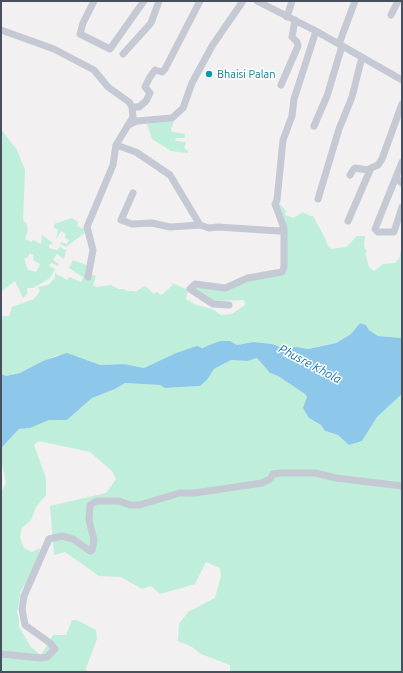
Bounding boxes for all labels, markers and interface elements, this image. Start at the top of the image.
place label: Bhaisi Palan [217,67,276,81]
marker: Bhaisi Palan [204,69,214,79]
water label: Phusre Khola [276,341,344,387]

